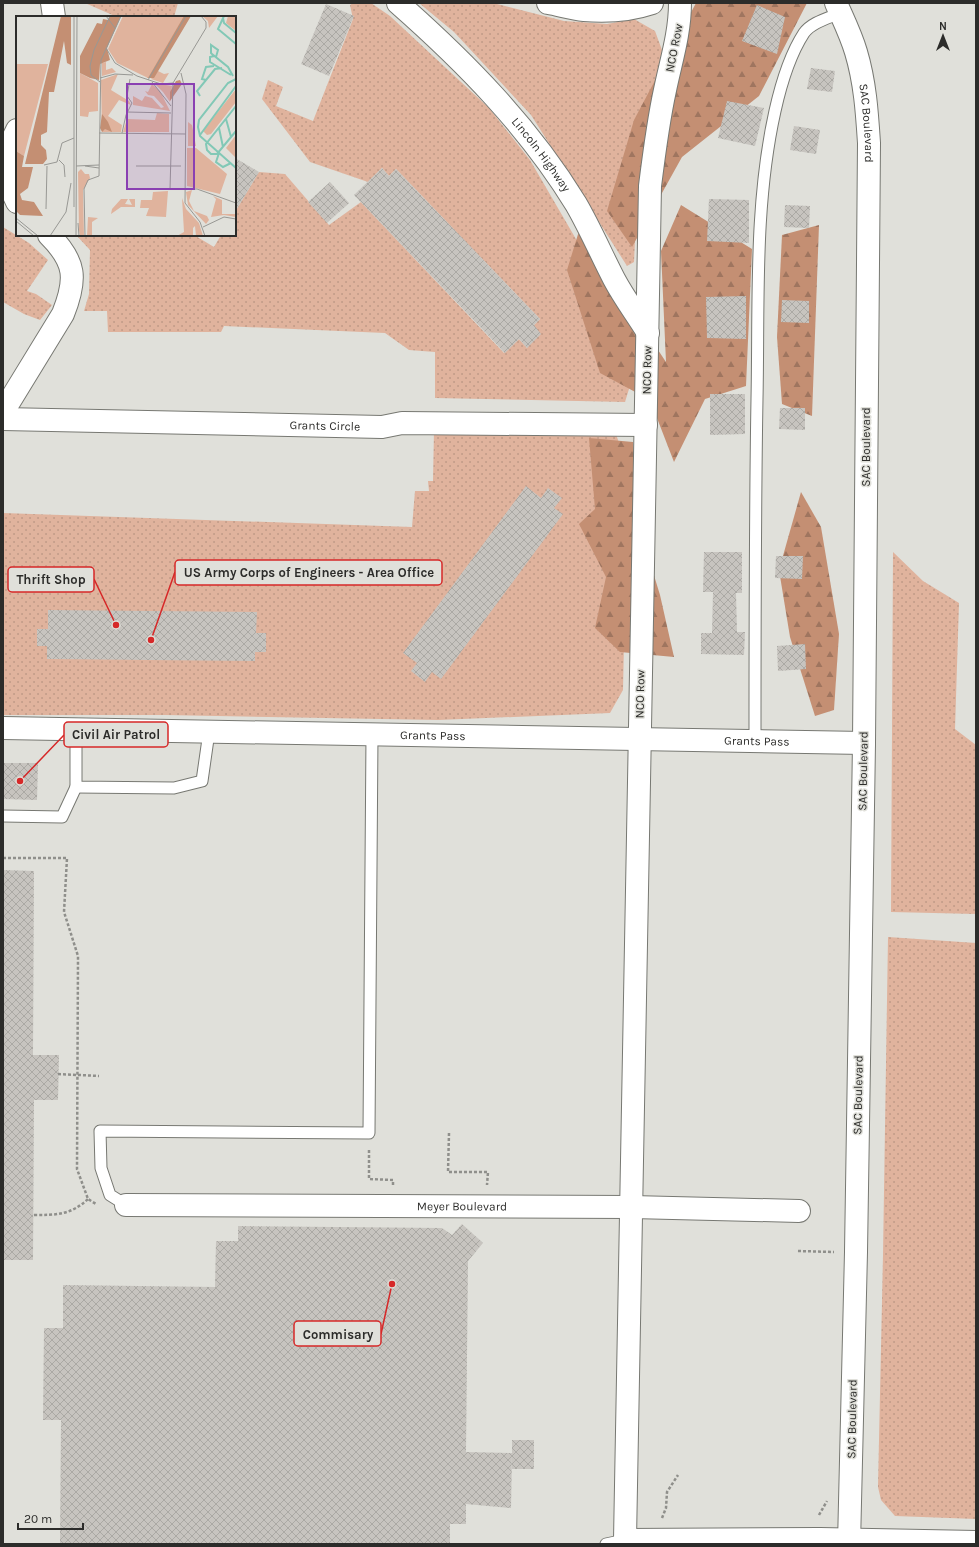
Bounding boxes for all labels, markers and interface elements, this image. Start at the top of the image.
inset map [16,16,236,236]
north arrow [923,16,963,56]
text: N [939,20,947,33]
street label: NCO Row [662,22,686,73]
street label: SAC Boulevard [856,82,876,163]
street label: Lincoln Highway [509,115,574,195]
street label: NCO Row [640,345,654,395]
street label: SAC Boulevard [859,407,873,487]
street label: Grants Circle [289,418,360,434]
callout: US Army Corps of Engineers - Area Office [175,560,442,585]
text: US Army Corps of Engineers - Area Office [184,565,434,580]
callout: Thrift Shop [8,567,94,592]
text: Thrift Shop [16,572,86,587]
street label: NCO Row [633,669,647,719]
callout: Civil Air Patrol [64,722,168,747]
text: Civil Air Patrol [72,727,160,742]
street label: Grants Pass [400,728,466,743]
street label: SAC Boulevard [855,731,871,811]
street label: Grants Pass [724,734,790,749]
street label: SAC Boulevard [850,1055,866,1135]
street label: Meyer Boulevard [417,1199,507,1214]
callout: Commisary [294,1321,381,1346]
text: Commisary [303,1327,374,1342]
street label: SAC Boulevard [844,1379,860,1459]
scale bar [18,1505,83,1531]
text: 20 m [24,1512,52,1526]

